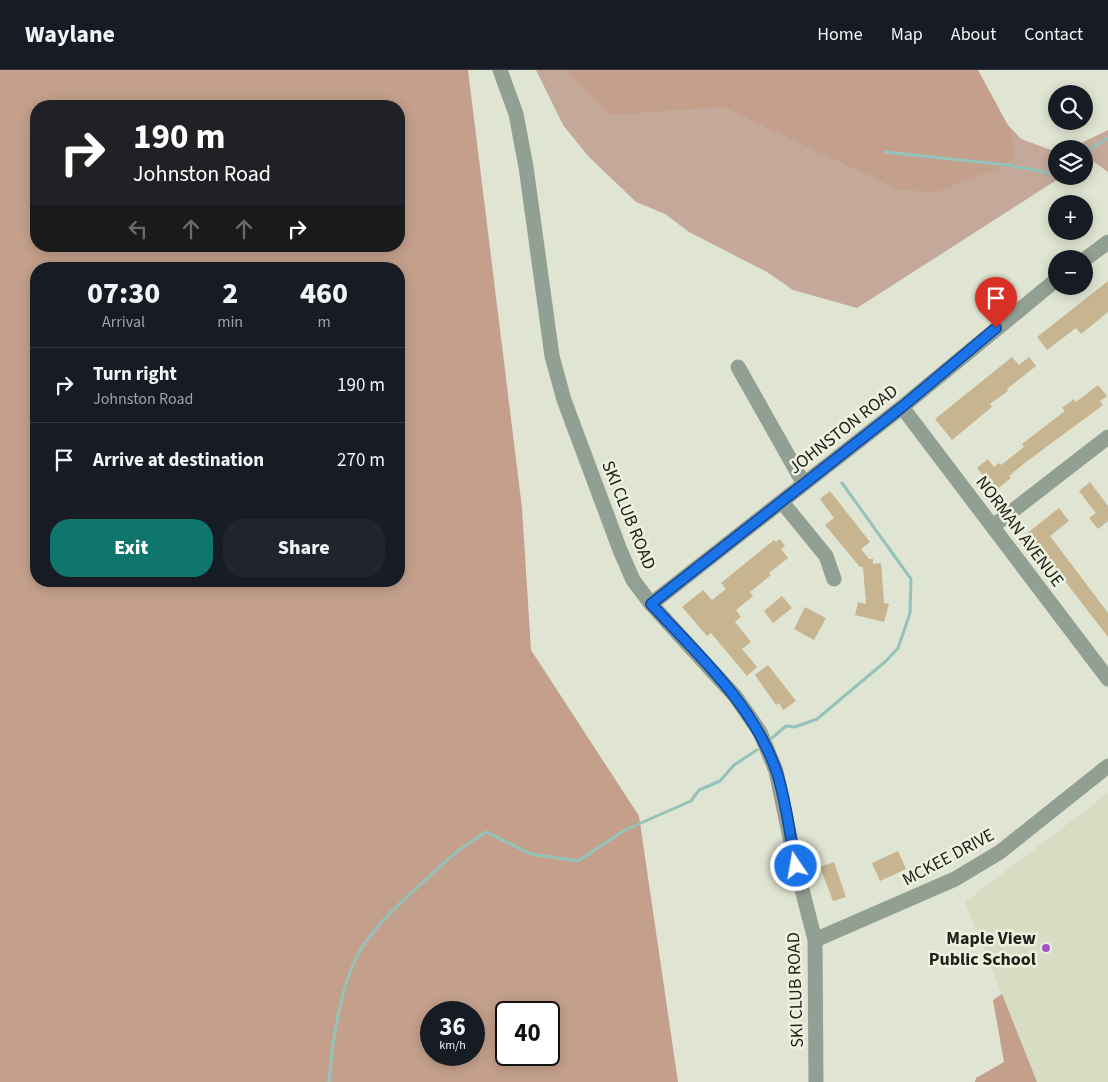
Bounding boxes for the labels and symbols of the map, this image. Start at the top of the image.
pin [975,277,1017,328]
street label: JOHNSTON ROAD [783,379,903,480]
street label: SKI CLUB ROAD [595,457,662,573]
street label: NORMAN AVENUE [970,471,1070,592]
street label: MCKEE DRIVE [898,823,999,892]
position arrow [769,839,821,891]
place label: Maple View Public School [929,926,1036,972]
street label: SKI CLUB ROAD [781,932,810,1048]
marker: Maple View Public School [1040,942,1052,954]
speed limit sign: 40 [495,1001,560,1066]

